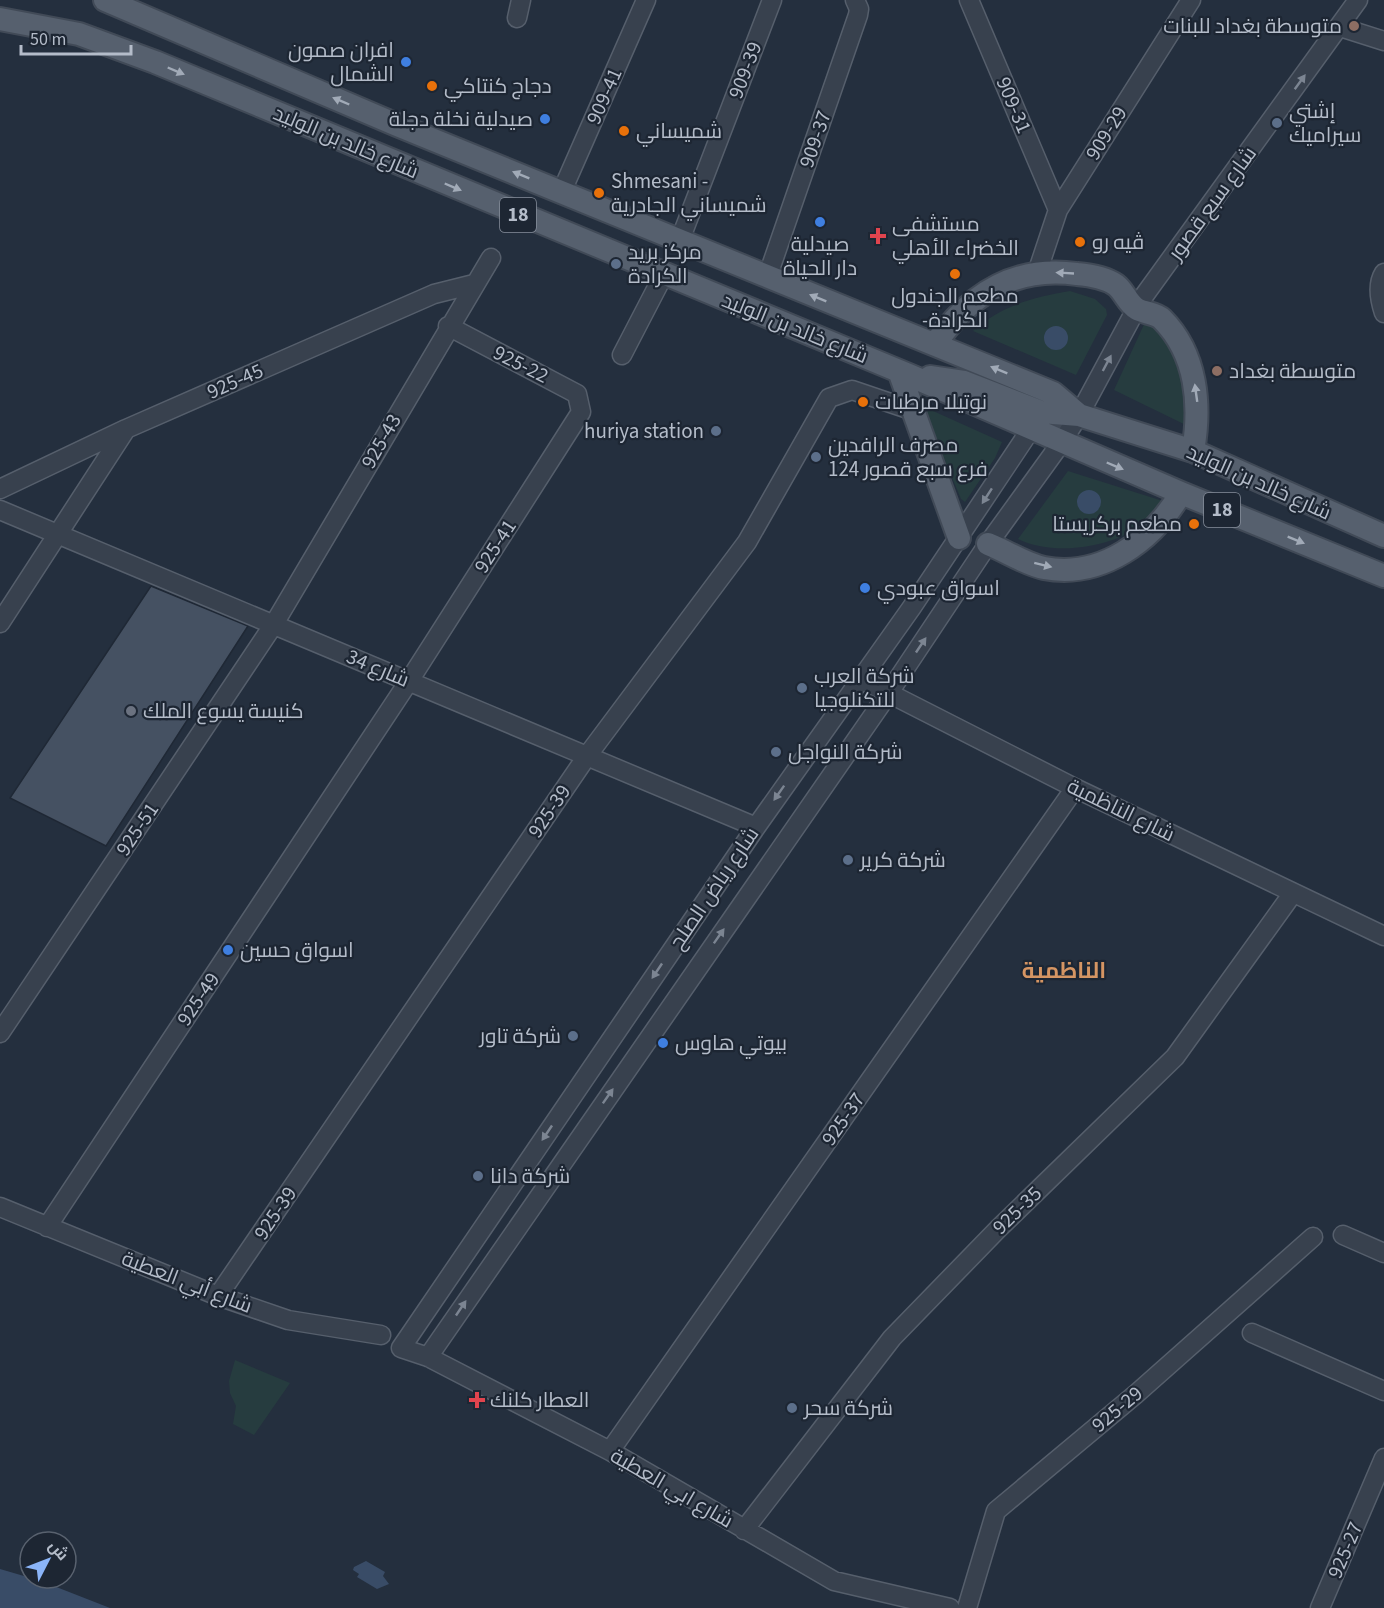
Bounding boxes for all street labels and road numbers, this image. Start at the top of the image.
street label: 909-39 [720,37,770,103]
street label: 909-41 [578,63,630,129]
street label: 909-31 [989,72,1039,138]
street label: شارع خالد بن الوليد [269,98,423,186]
street label: 909-29 [1078,100,1134,166]
street label: 909-37 [791,106,839,172]
street label: شارع سبع قصور [1160,140,1264,267]
road number: 18 [500,198,536,232]
street label: شارع خالد بن الوليد [717,285,873,371]
street label: 925-22 [488,337,554,391]
street label: 925-45 [202,355,268,407]
street label: 925-43 [353,408,409,474]
street label: شارع خالد بن الوليد [1182,437,1336,527]
road number: 18 [1204,493,1240,527]
street label: 925-41 [466,513,524,579]
street label: شارع 34 [342,641,414,695]
street label: شارع الناظمية [1062,771,1180,849]
street label: 925-39 [520,778,578,844]
street label: 925-51 [108,796,166,862]
street label: شارع رياض الصلح [662,821,766,955]
street label: 925-49 [169,966,227,1032]
street label: 925-37 [814,1086,872,1152]
street label: 925-35 [985,1179,1049,1241]
street label: 925-39 [246,1180,304,1246]
street label: شارع أبي العطية [117,1243,257,1322]
street label: 925-29 [1085,1379,1149,1439]
street label: شارع ابي العطية [604,1441,739,1536]
street label: 925-27 [1320,1517,1370,1583]

